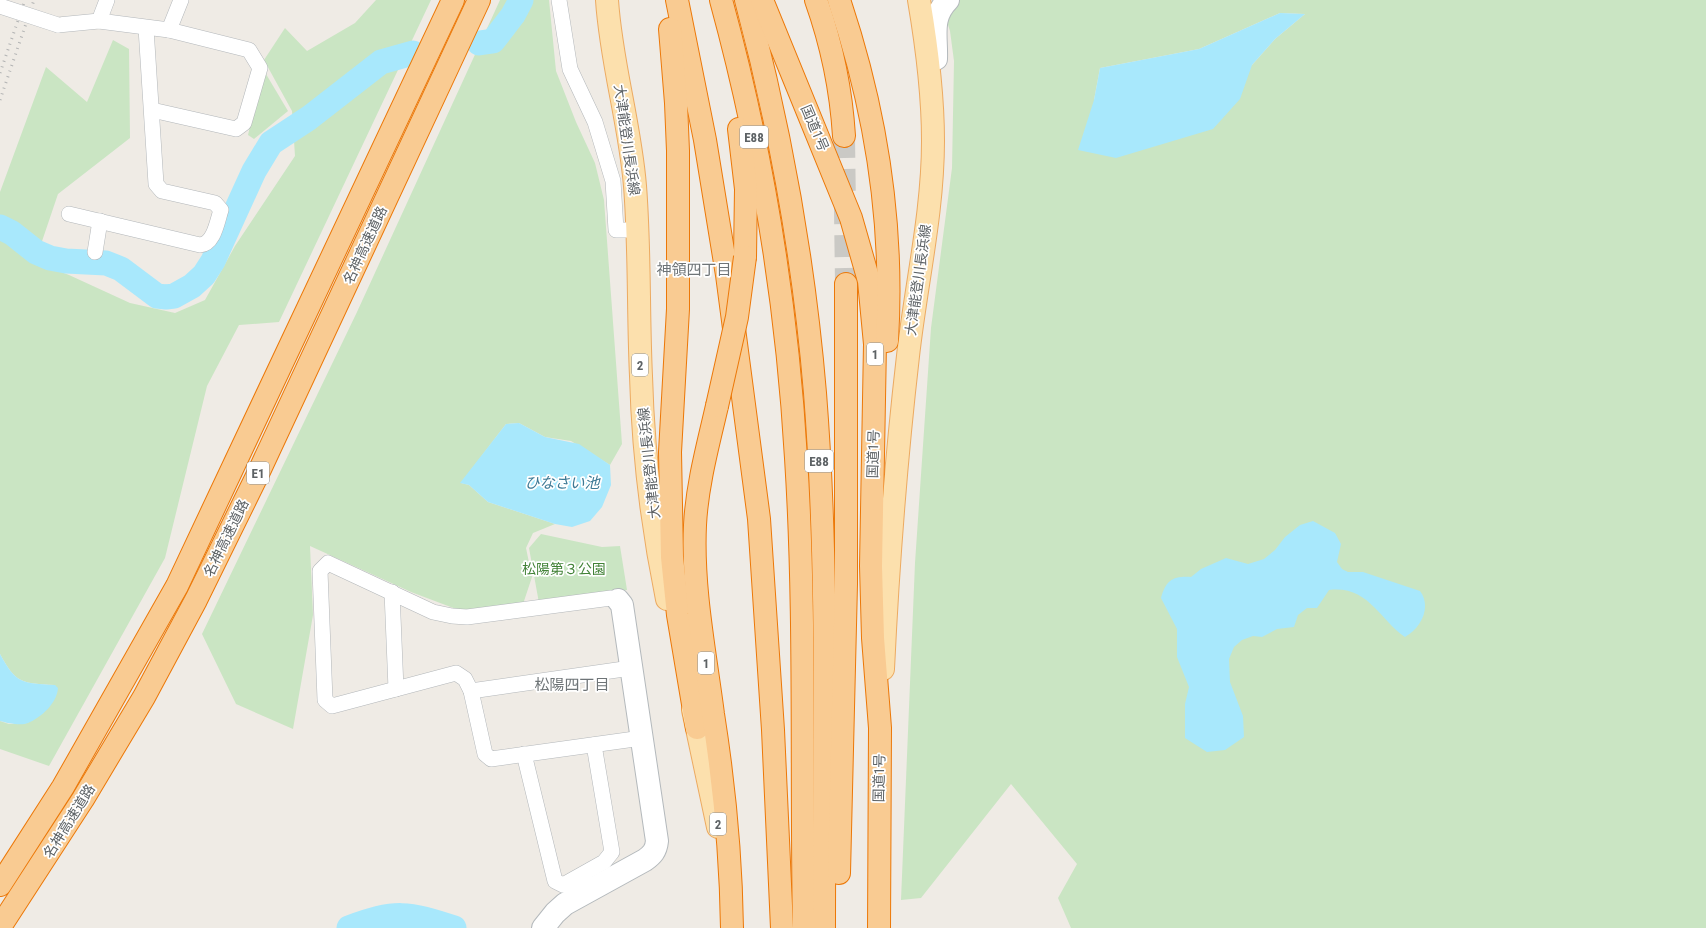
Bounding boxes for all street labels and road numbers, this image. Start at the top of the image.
street label: 大津能登川長浜線 [611,83,643,197]
street label: 国道1号 [798,102,832,154]
road number: E88 [740,126,768,148]
street label: 名神高速道路 [340,204,390,286]
street label: 大津能登川長浜線 [902,223,934,337]
road number: 1 [867,343,883,365]
road number: 2 [632,354,648,376]
street label: 大津能登川長浜線 [635,406,663,520]
street label: 国道1号 [864,429,882,479]
road number: E88 [805,450,833,472]
road number: E1 [247,462,269,484]
street label: 名神高速道路 [200,497,252,579]
road number: 1 [698,652,714,674]
street label: 国道1号 [871,753,887,803]
street label: 名神高速道路 [40,781,98,861]
road number: 2 [710,813,726,835]

